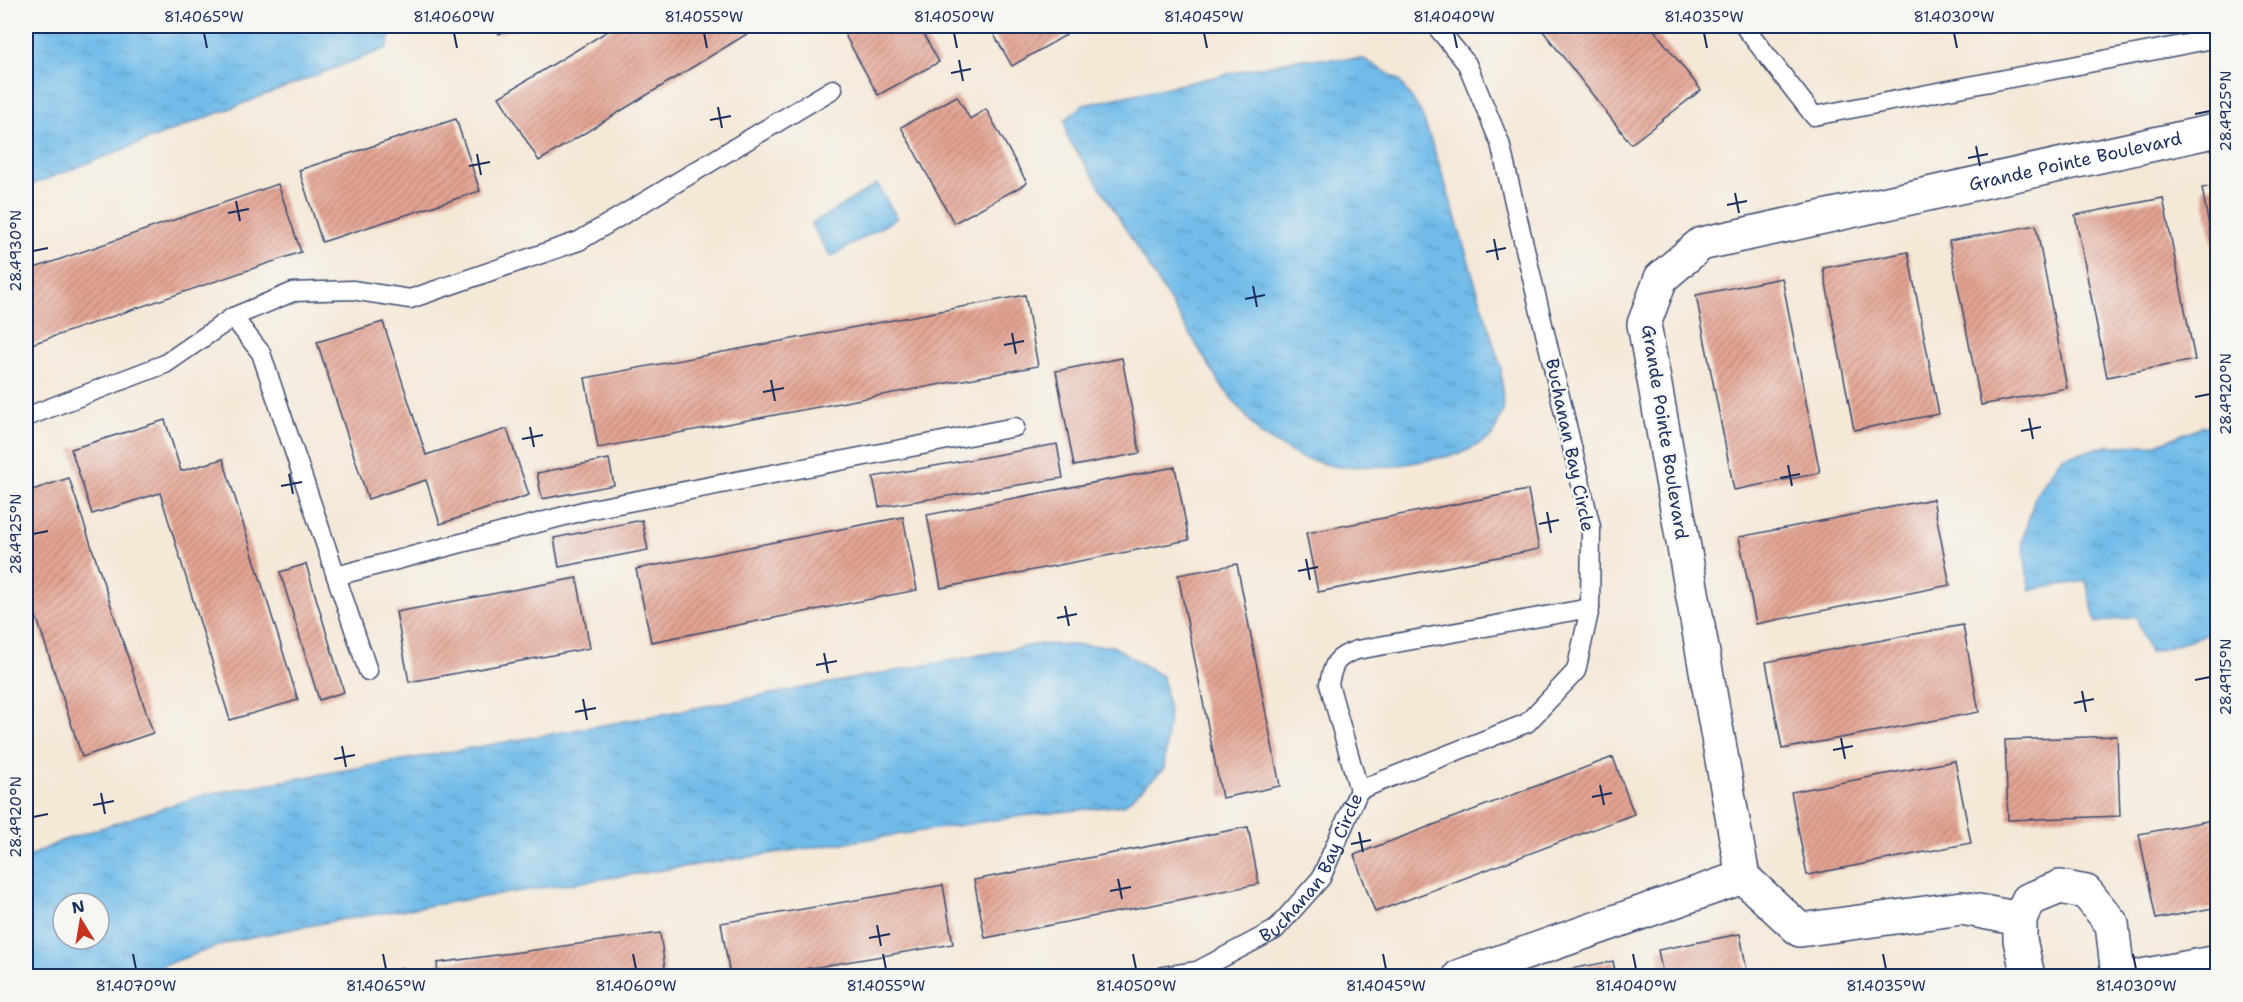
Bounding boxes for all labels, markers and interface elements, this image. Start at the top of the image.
text: 81.4065°W [164,7,244,27]
text: 81.4060°W [413,7,495,27]
text: 81.4055°W [665,7,743,27]
text: 81.4050°W [914,7,994,27]
text: 81.4045°W [1164,7,1244,27]
text: 81.4040°W [1413,7,1495,27]
text: 81.4035°W [1664,7,1744,27]
text: 81.4030°W [1913,7,1995,27]
text: 28.4925°N [2216,71,2236,151]
street label: Grande Pointe Boulevard [1967,126,2184,197]
text: 28.4930°N [6,210,26,292]
street label: Grande Pointe Boulevard [1636,323,1694,541]
text: 28.4920°N [2216,353,2236,435]
street label: Buchanan Bay Circle [1540,356,1600,534]
text: 28.4925°N [6,494,26,574]
text: 28.4915°N [2216,639,2236,715]
text: 28.4920°N [6,776,26,858]
street label: Buchanan Bay Circle [1255,789,1368,948]
north arrow [51,891,111,951]
text: N [70,895,86,918]
text: 81.4070°W [96,976,177,996]
text: 81.4065°W [346,976,426,996]
text: 81.4060°W [595,976,677,996]
text: 81.4055°W [847,976,925,996]
text: 81.4050°W [1096,976,1176,996]
text: 81.4045°W [1346,976,1426,996]
text: 81.4040°W [1595,976,1677,996]
text: 81.4035°W [1846,976,1926,996]
text: 81.4030°W [2095,976,2177,996]

